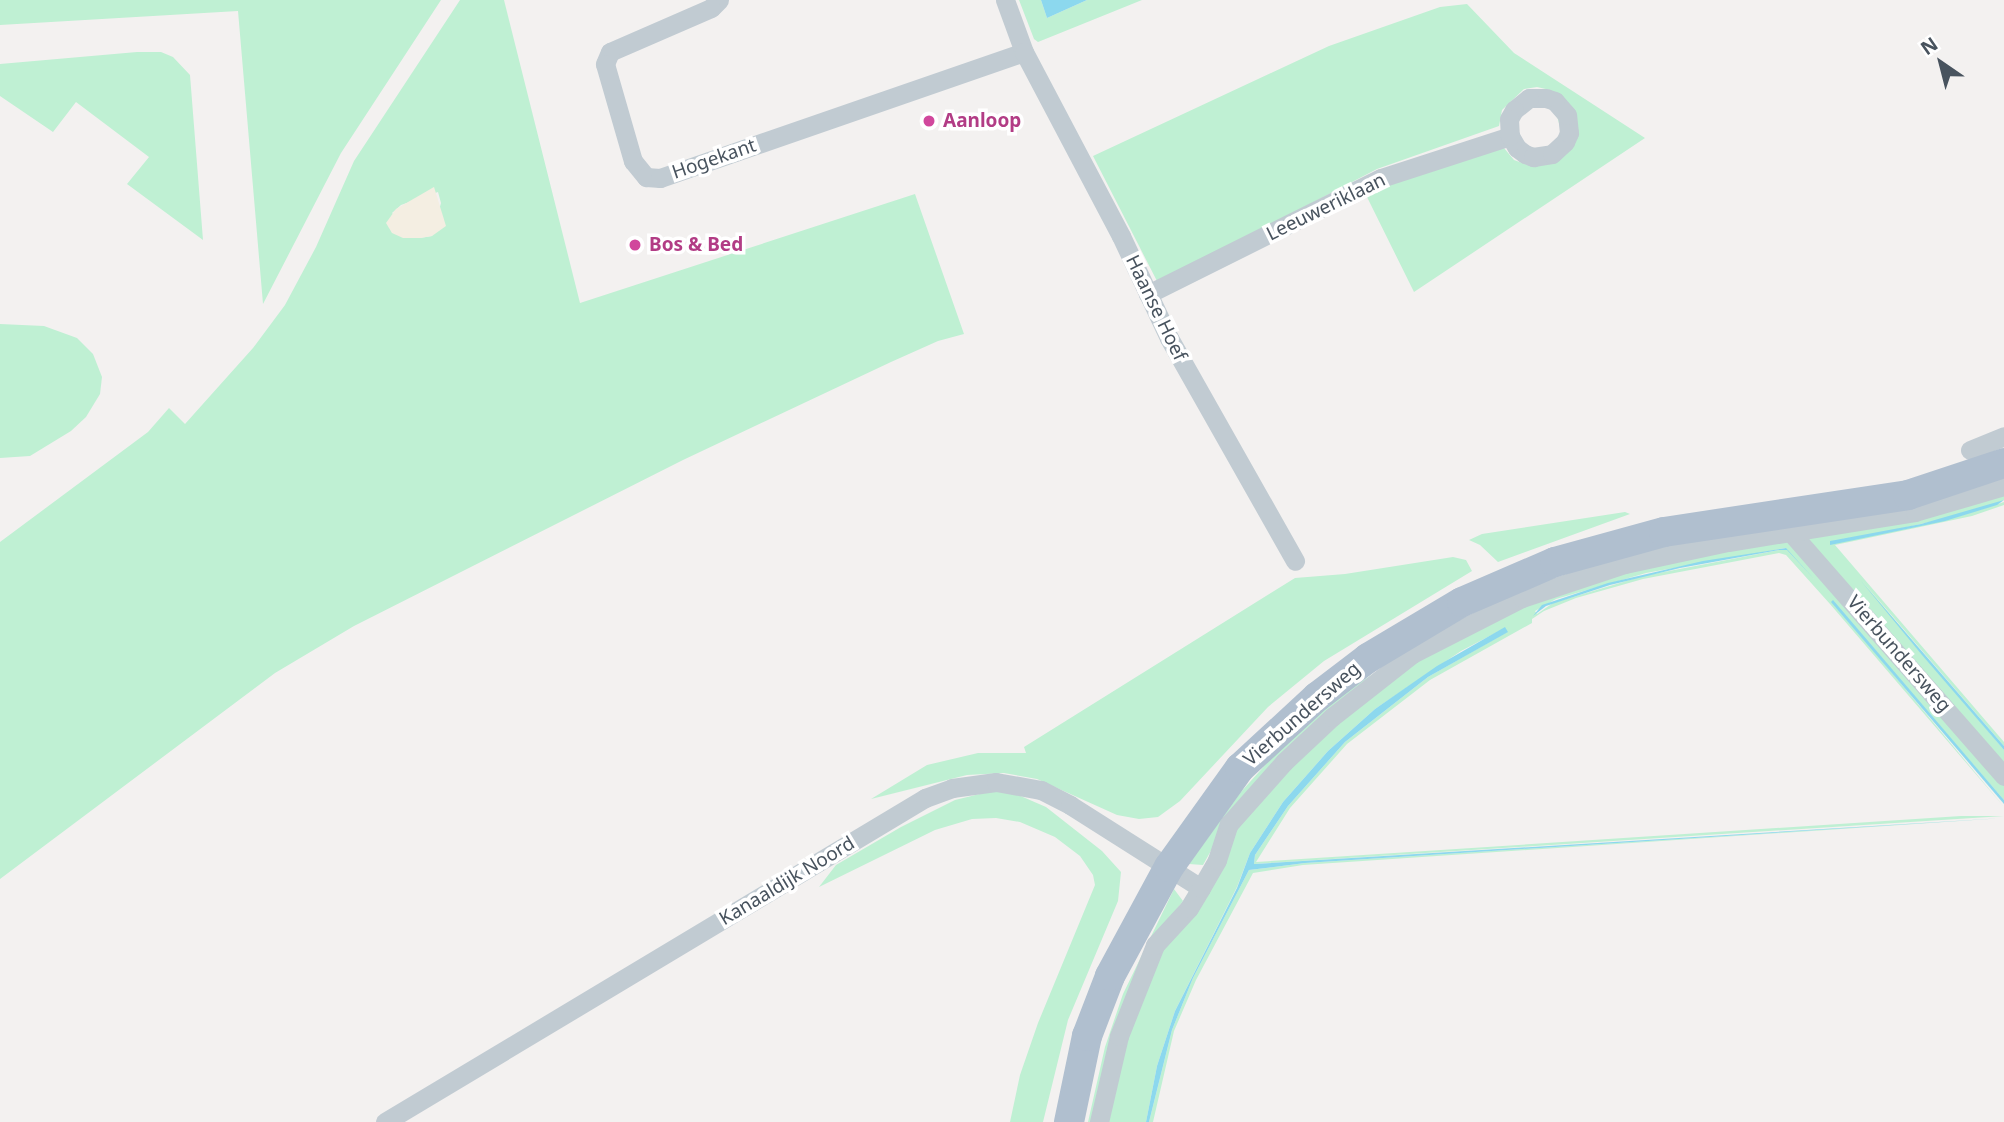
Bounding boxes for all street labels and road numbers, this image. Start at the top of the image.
street label: Hogekant [669,134,759,184]
street label: Leeuweriklaan [1263,168,1389,246]
street label: Haanse Hoef [1121,251,1191,365]
street label: Vierbundersweg [1842,591,1956,717]
street label: Vierbundersweg [1239,657,1365,771]
street label: Kanaaldijk Noord [715,832,859,930]

